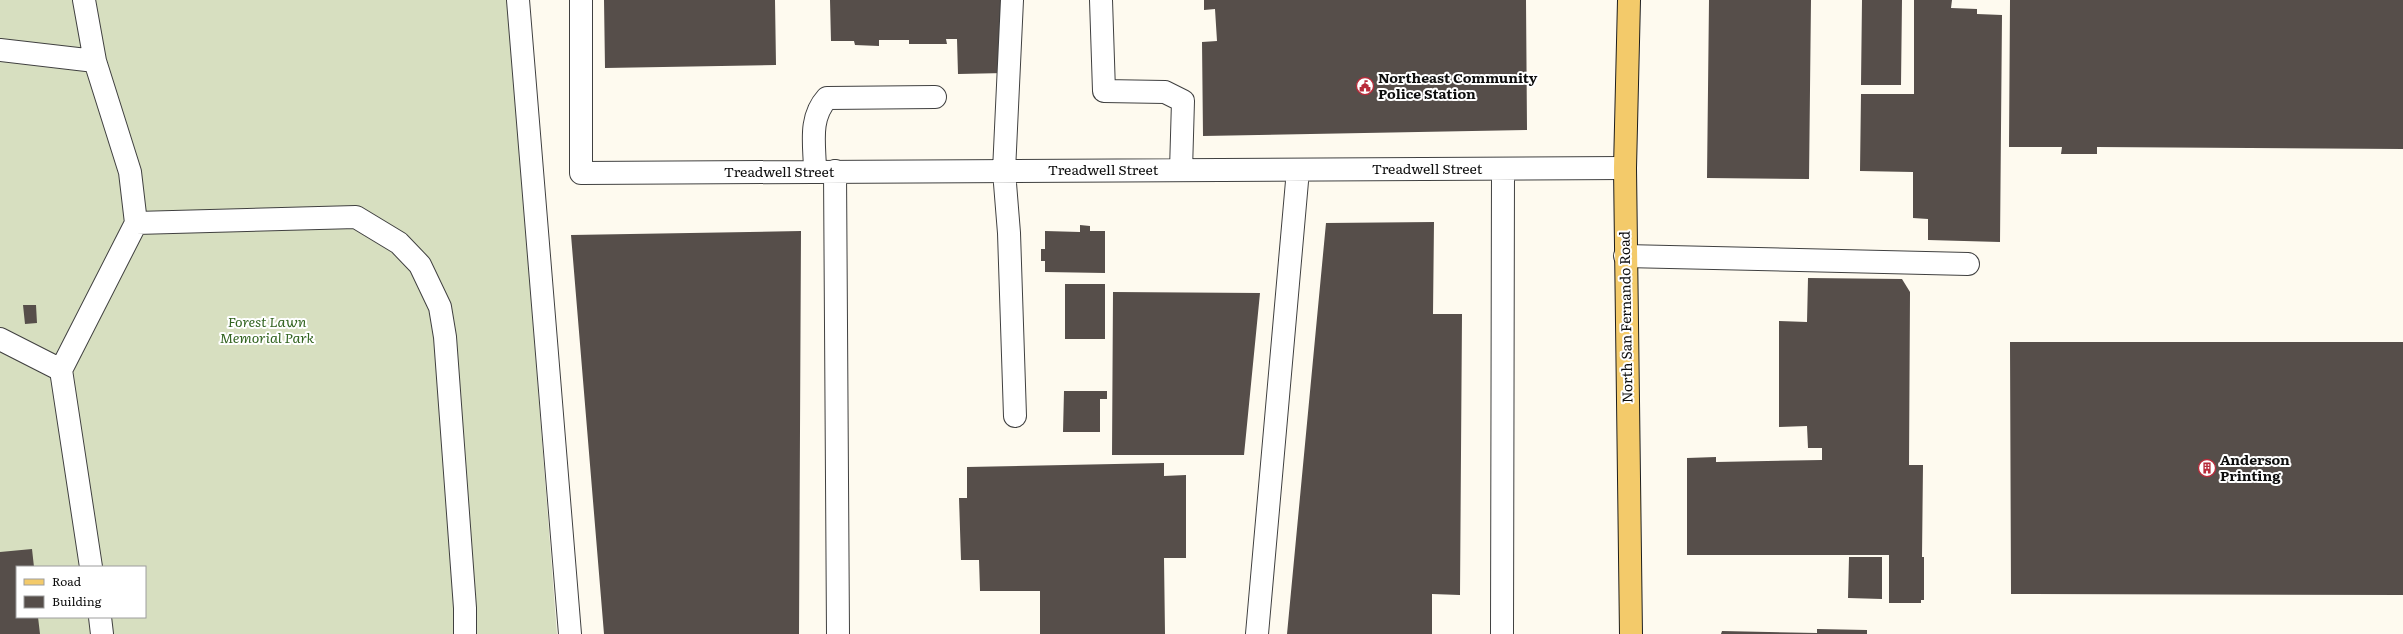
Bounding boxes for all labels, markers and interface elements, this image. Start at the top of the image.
place label: Northeast Community Police Station [1378,67,1538,103]
public building icon: Northeast Community Police Station [1355,76,1375,96]
street label: Treadwell Street [1372,158,1483,178]
street label: Treadwell Street [1048,159,1159,179]
street label: Treadwell Street [724,161,835,181]
street label: North San Fernando Road [1613,230,1637,403]
park label: Forest Lawn Memorial Park [220,311,314,347]
place label: Anderson Printing [2220,449,2290,485]
building icon: Anderson Printing [2197,458,2217,478]
legend [16,566,146,618]
text: Road [52,572,82,590]
text: Building [52,592,102,610]

